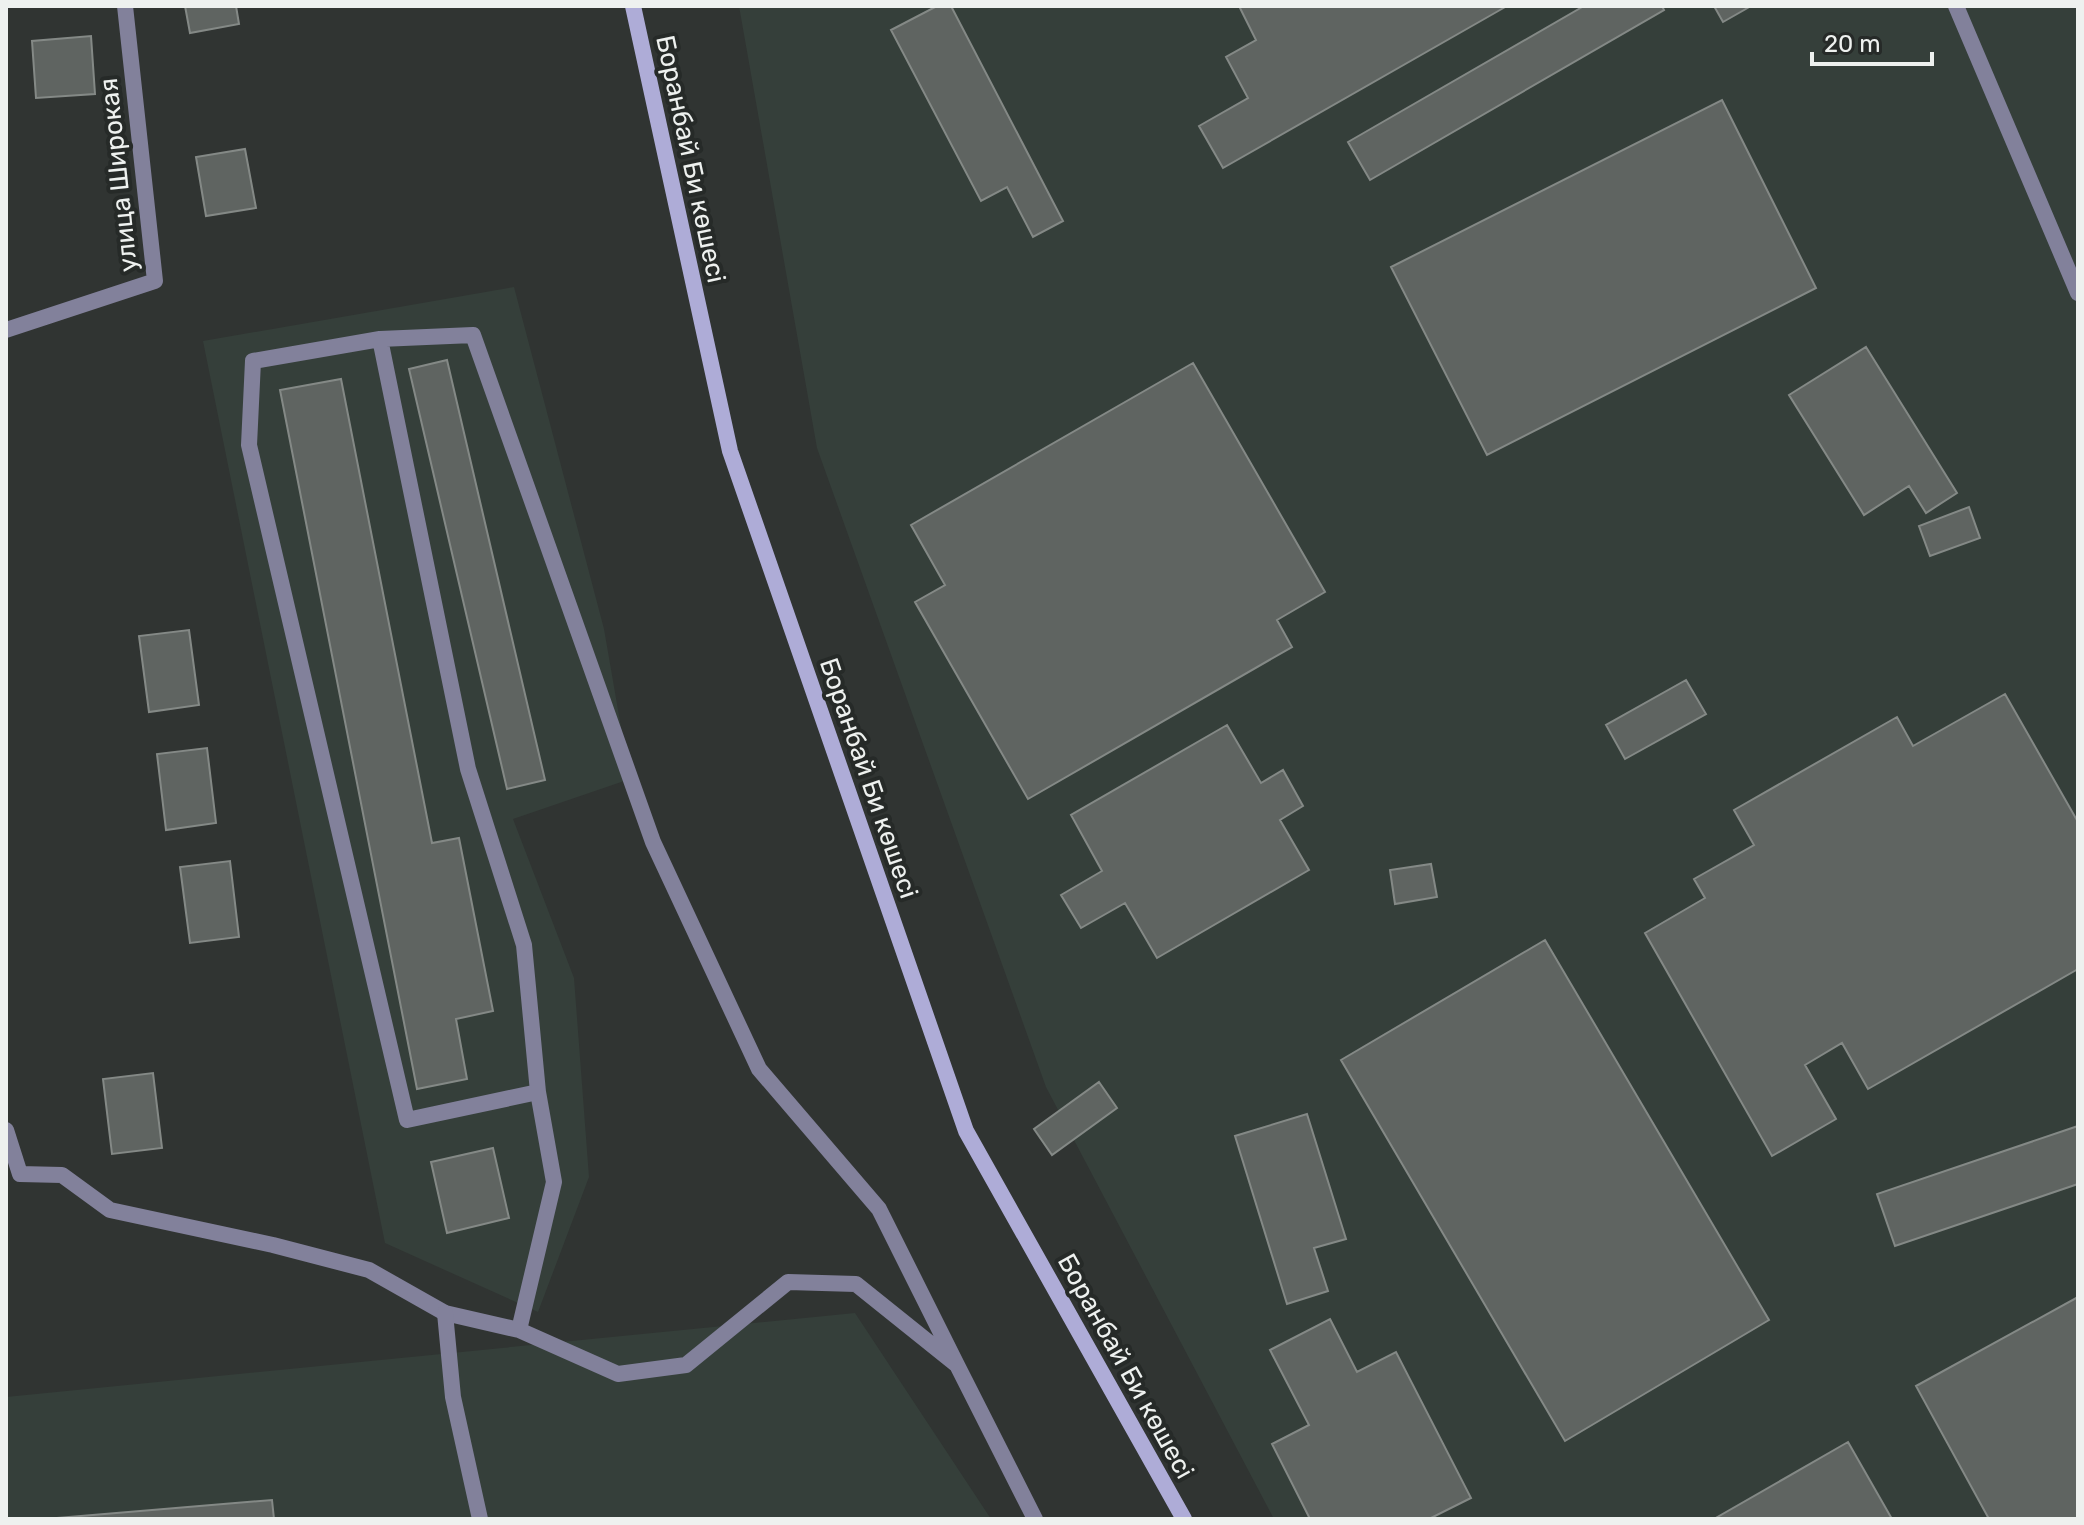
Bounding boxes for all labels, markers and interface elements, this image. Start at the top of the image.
scale bar [1812,16,1932,66]
text: 20 m [1824,30,1881,58]
street label: Боранбай Би көшесі [649,32,732,286]
street label: улица Широкая [93,76,144,273]
street label: Боранбай Би көшесі [813,654,924,902]
street label: Боранбай Би көшесі [1051,1248,1200,1484]

